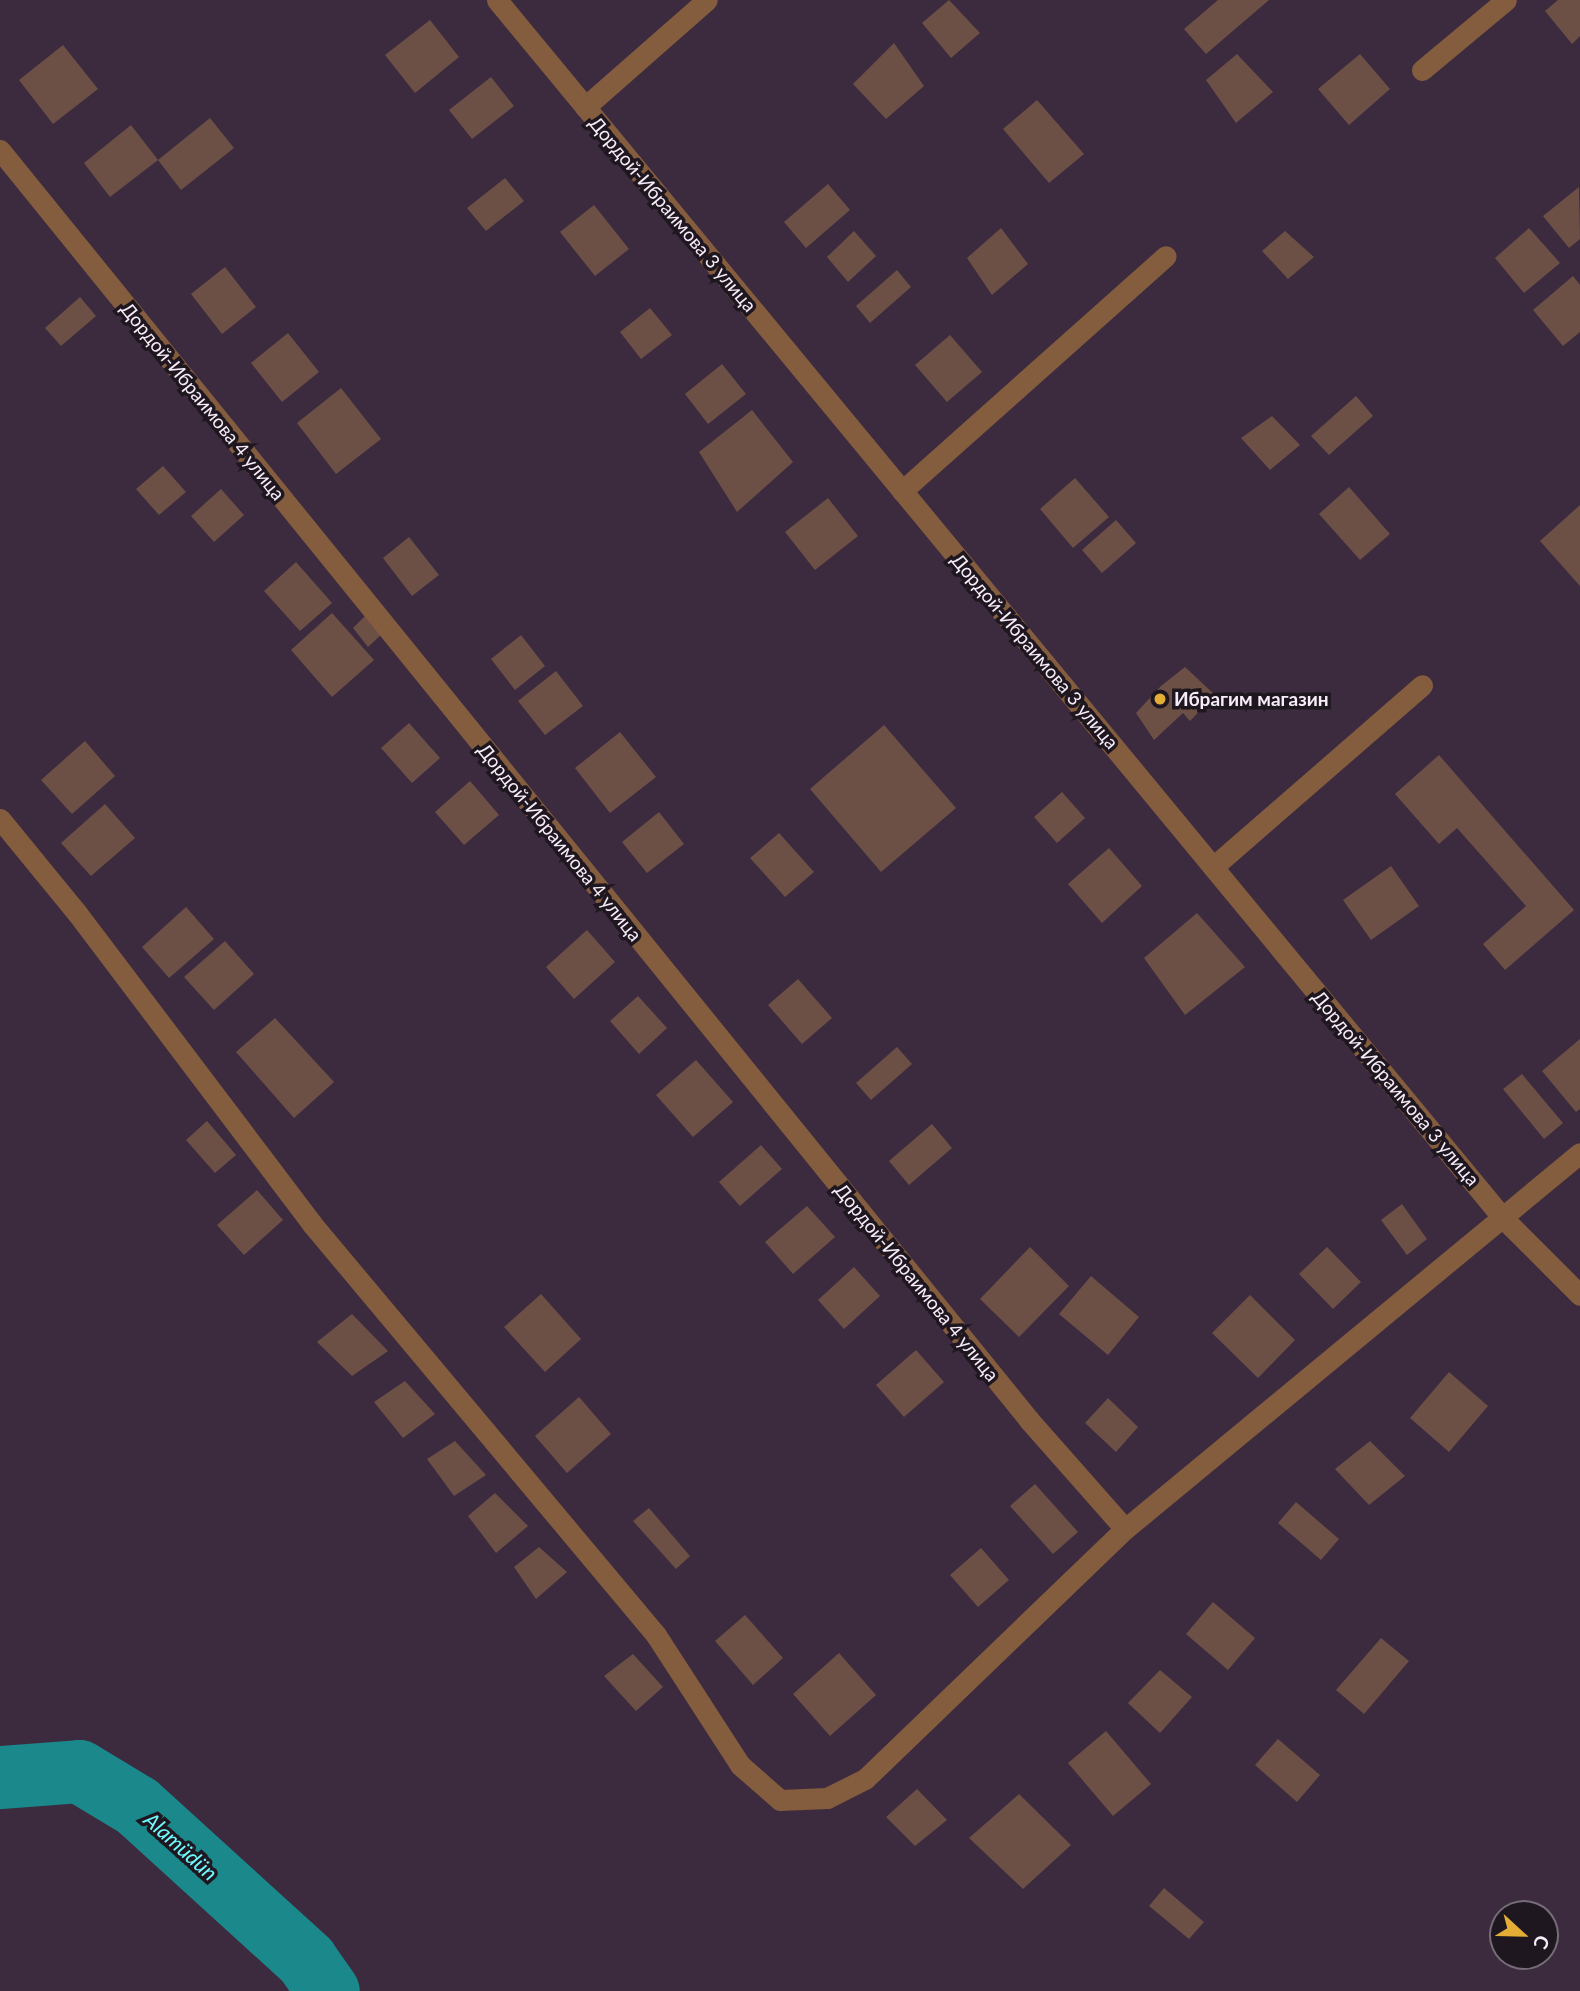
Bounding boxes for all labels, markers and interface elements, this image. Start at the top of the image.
street label: Дордой-Ибраимова 3 улица [585,112,761,316]
street label: Дордой-Ибраимова 4 улица [116,298,290,504]
street label: Дордой-Ибраимова 3 улица [947,549,1123,753]
place label: Ибрагим магазин [1174,688,1329,710]
marker: Ибрагим магазин [1152,691,1168,707]
street label: Дордой-Ибраимова 4 улица [473,739,647,945]
street label: Дордой-Ибраимова 3 улица [1308,986,1484,1190]
street label: Дордой-Ибраимова 4 улица [830,1179,1004,1385]
water label: Alamüdün [139,1807,223,1885]
north arrow [1489,1900,1559,1970]
text: С [1529,1932,1555,1952]

